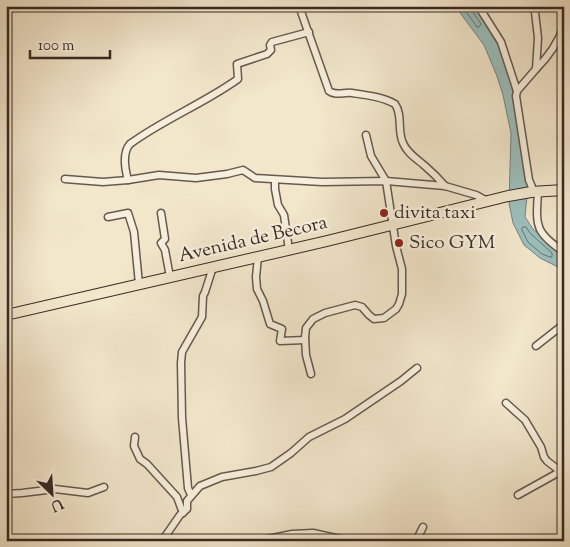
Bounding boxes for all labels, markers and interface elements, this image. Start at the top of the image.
scale bar [30,28,110,60]
text: 100 m [38,36,75,57]
place label: divita taxi [394,200,476,227]
marker: divita taxi [378,207,390,219]
street label: Avenida de Becora [176,210,330,270]
place label: Sico GYM [409,230,496,257]
marker: Sico GYM [393,237,405,249]
north arrow [28,470,78,520]
text: U [47,492,66,516]

